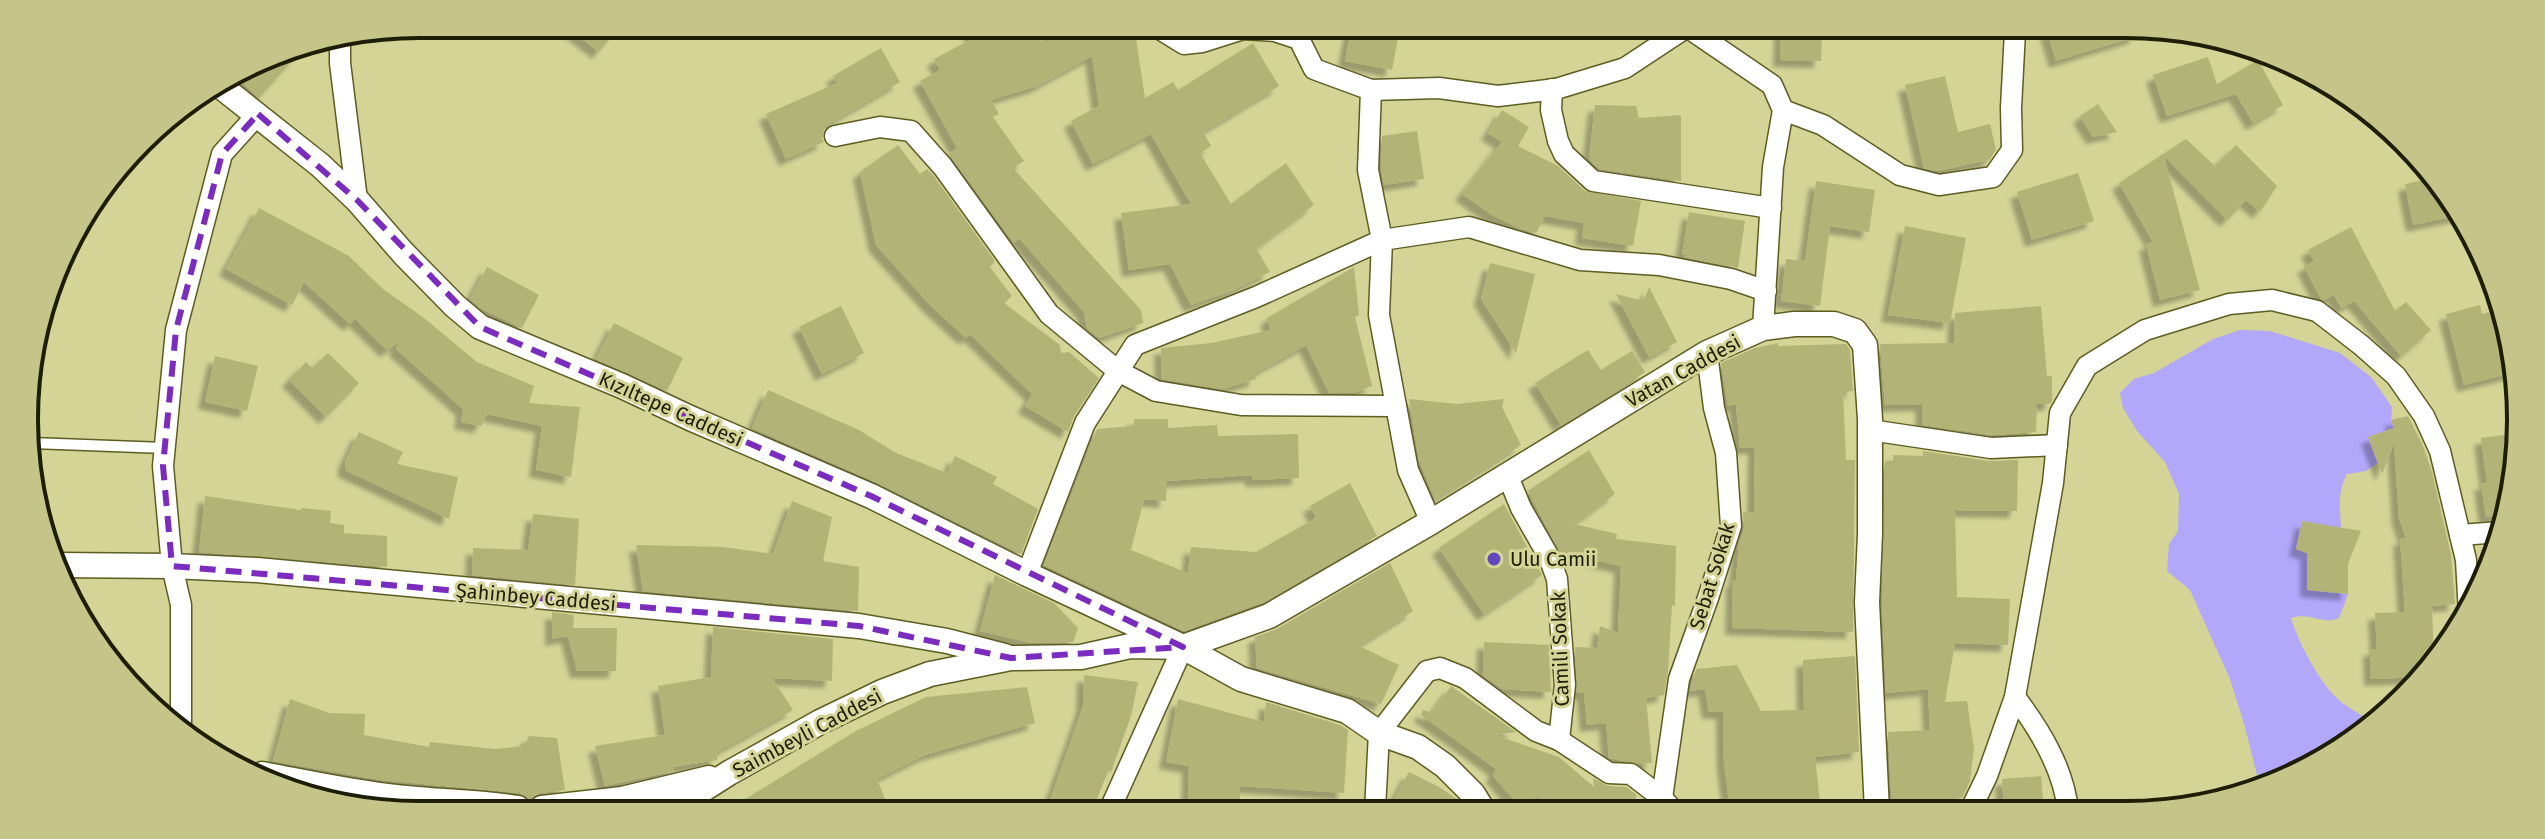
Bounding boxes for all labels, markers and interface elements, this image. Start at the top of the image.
street label: Vatan Caddesi [1621,330,1745,412]
street label: Kızıltepe Caddesi [595,366,747,452]
street label: Sebat Sokak [1684,519,1740,632]
place label: Ulu Camii [1510,547,1596,571]
marker: Ulu Camii [1485,550,1503,568]
street label: Şahinbey Caddesi [455,578,617,617]
street label: Camili Sokak [1546,590,1574,707]
street label: Saimbeyli Caddesi [728,684,886,782]

